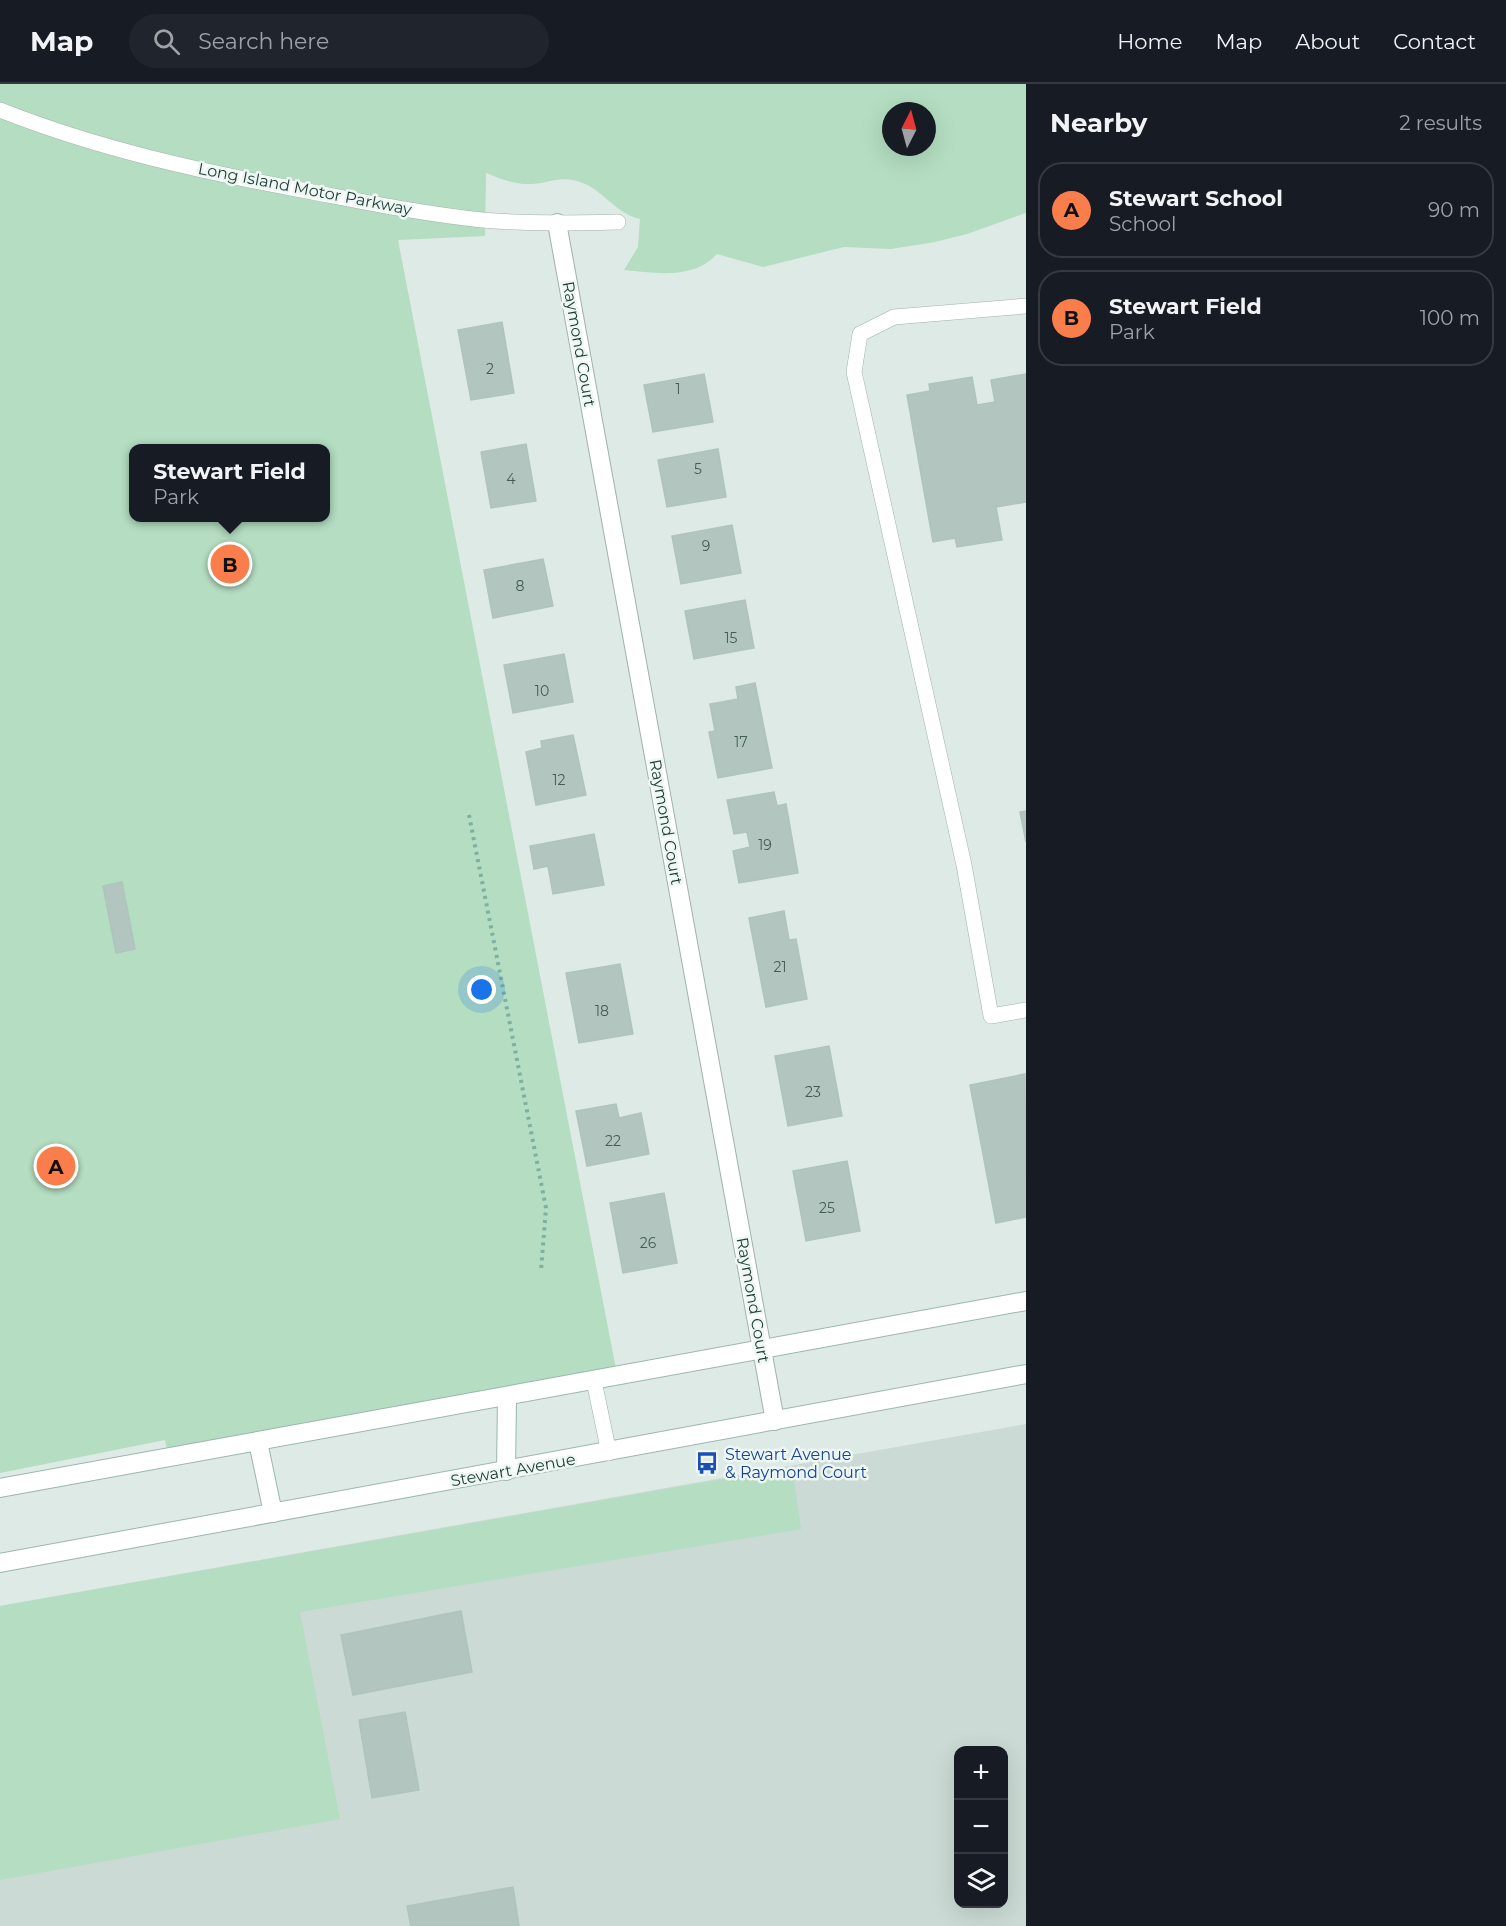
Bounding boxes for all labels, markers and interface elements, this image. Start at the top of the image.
search box [129,14,549,68]
text: Map [30,24,93,58]
icon: search [150,25,183,58]
text: Search here [198,28,329,55]
text: Home [1117,29,1182,54]
text: Map [1215,29,1262,54]
text: About [1295,29,1360,54]
text: Contact [1393,29,1476,54]
north arrow [882,102,936,156]
text: Nearby [1050,107,1147,139]
text: 2 results [1399,111,1482,135]
street label: Long Island Motor Parkway [197,159,414,219]
text: Stewart School [1109,185,1283,212]
text: A [1064,198,1079,222]
text: 90 m [1428,198,1480,222]
text: School [1109,212,1176,236]
street label: Raymond Court [559,280,599,409]
text: Stewart Field [1109,293,1262,320]
text: B [1064,306,1079,330]
text: 100 m [1420,306,1480,330]
text: Park [1109,320,1155,344]
house number: 2 [486,360,494,378]
house number: 1 [675,380,681,398]
popup [129,444,330,522]
text: Stewart Field [153,458,306,485]
house number: 5 [694,460,702,478]
house number: 4 [506,470,516,488]
text: Park [153,485,199,509]
house number: 9 [702,537,710,555]
pin: B [210,542,250,586]
house number: 8 [516,577,525,595]
house number: 15 [725,629,738,647]
house number: 10 [535,682,549,700]
house number: 17 [734,733,748,751]
street label: Raymond Court [646,758,686,887]
house number: 12 [552,771,566,789]
house number: 19 [758,836,772,854]
house number: 21 [773,958,787,976]
your location [467,975,496,1004]
house number: 18 [595,1002,609,1020]
house number: 23 [805,1083,821,1101]
house number: 22 [605,1132,621,1150]
pin: A [36,1144,76,1188]
house number: 25 [819,1199,835,1217]
house number: 26 [640,1234,657,1252]
street label: Raymond Court [733,1236,773,1365]
place label: Stewart Avenue & Raymond Court [725,1445,867,1482]
street label: Stewart Avenue [449,1450,577,1490]
bus stop icon: Stewart Avenue & Raymond Court [694,1450,720,1476]
map controls [954,1746,1008,1908]
button: + [954,1746,1008,1800]
button: − [954,1800,1008,1854]
button: layers [954,1854,1008,1908]

